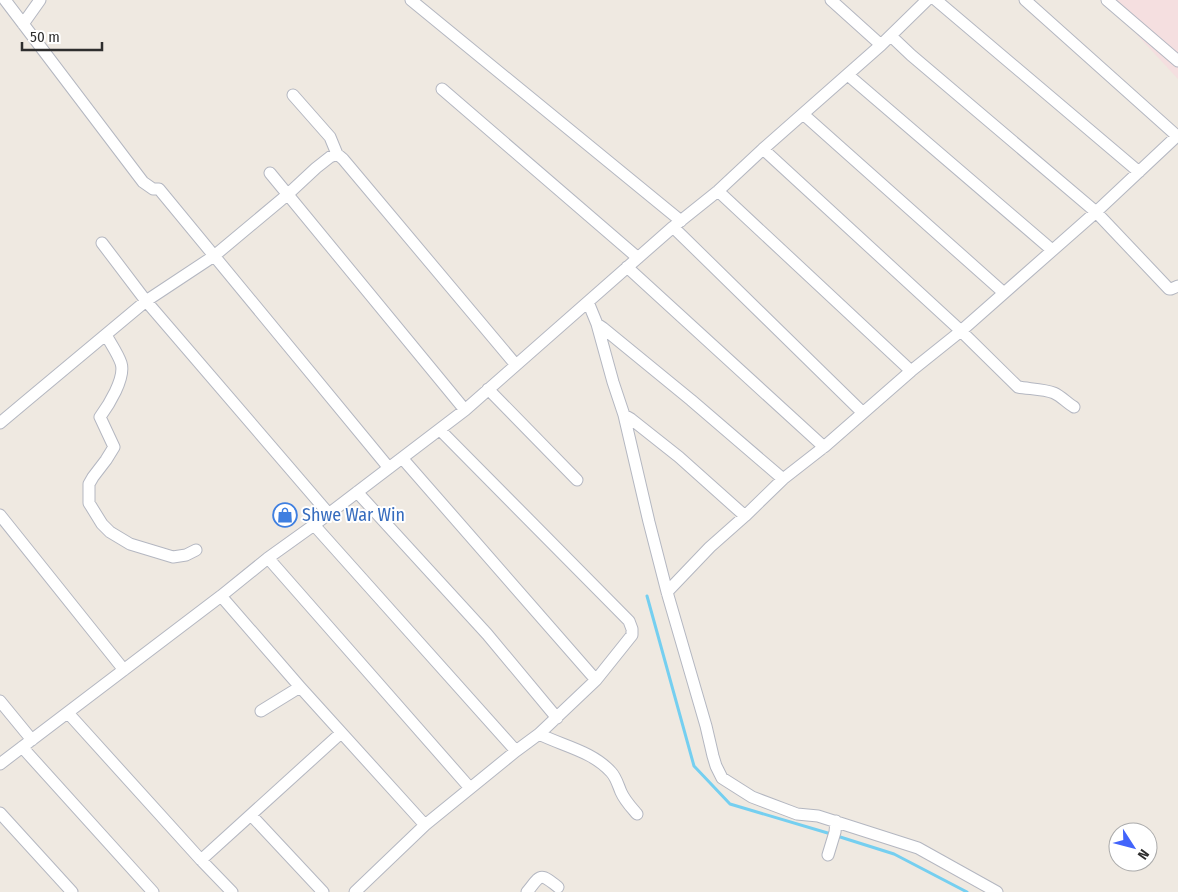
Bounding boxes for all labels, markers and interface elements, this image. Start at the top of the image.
scale bar [22,20,102,52]
text: 50 m [30,28,60,46]
shop icon: Shwe War Win [272,502,298,528]
place label: Shwe War Win [302,504,405,526]
north arrow [1108,822,1158,872]
text: N [1134,846,1152,863]

